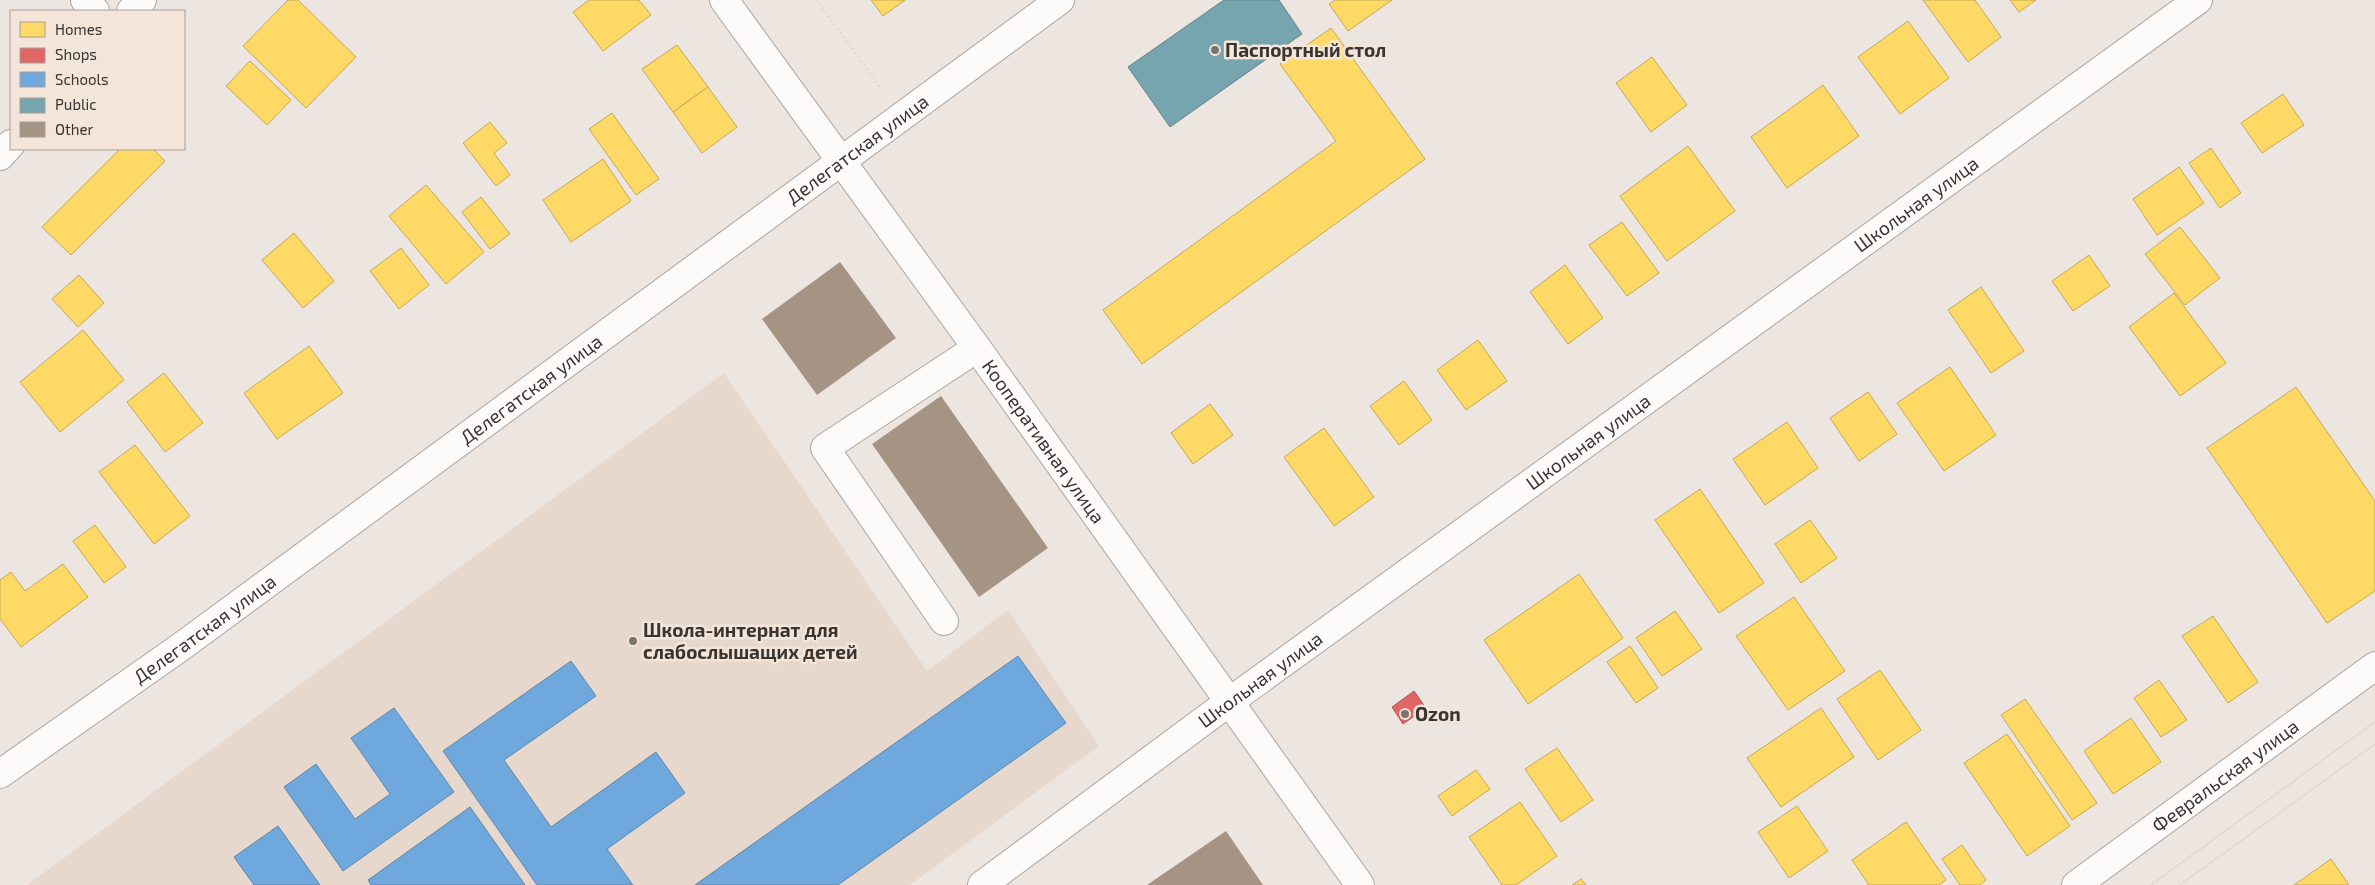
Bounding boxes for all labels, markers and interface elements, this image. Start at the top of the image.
legend [10,10,185,150]
text: Homes [55,20,102,38]
place label: Паспортный стол [1225,38,1386,61]
marker: Паспортный стол [1209,44,1221,56]
text: Shops [55,45,97,63]
text: Schools [55,70,109,88]
street label: Делегатская улица [782,89,933,208]
text: Public [55,95,96,113]
text: Other [55,120,94,138]
street label: Школьная улица [1849,151,1983,257]
street label: Делегатская улица [455,329,606,449]
street label: Кооперативная улица [978,355,1110,528]
street label: Школьная улица [1521,389,1655,494]
street label: Делегатская улица [129,569,280,688]
place label: Школа-интернат для слабослышащих детей [643,618,858,663]
street label: Школьная улица [1193,626,1327,732]
marker: Школа-интернат для слабослышащих детей [627,635,639,647]
place label: Ozon [1415,702,1461,725]
marker: Ozon [1399,708,1411,720]
street label: Февральская улица [2147,714,2303,837]

